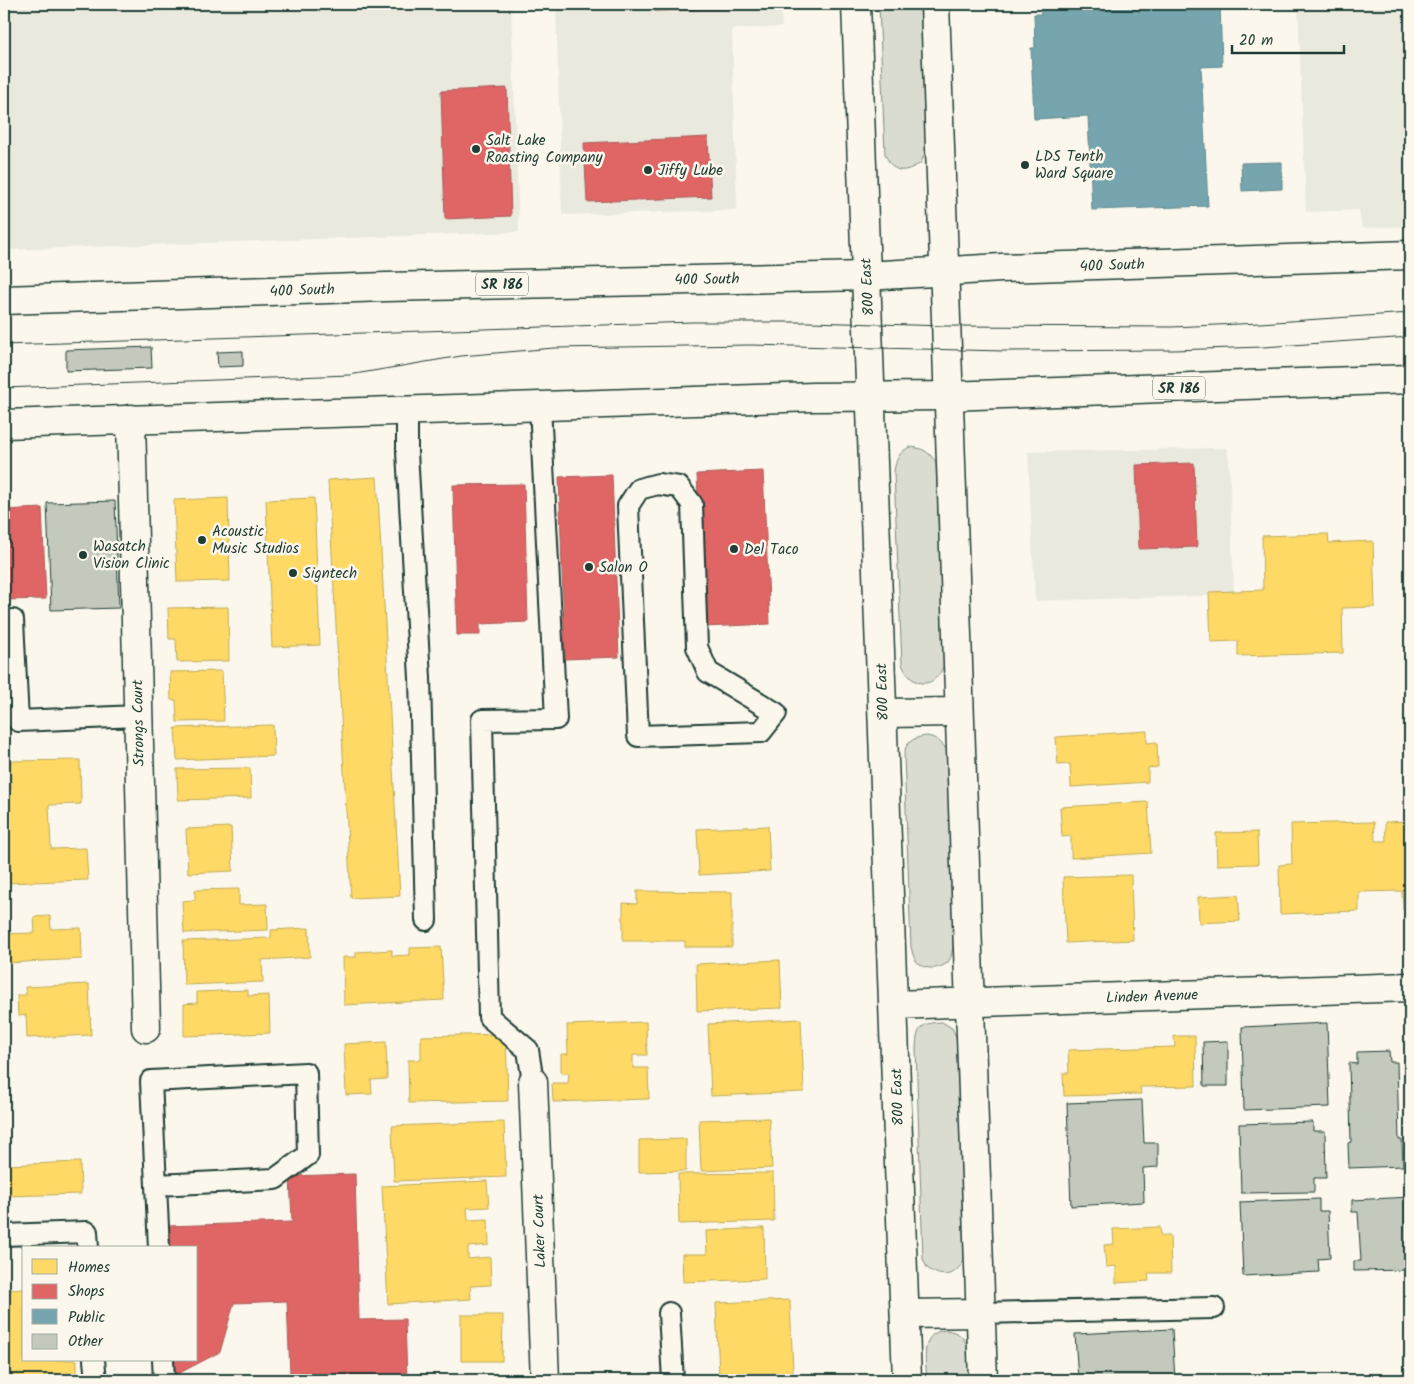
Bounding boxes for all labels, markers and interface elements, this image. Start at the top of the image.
scale bar [1232,22,1344,54]
text: 20 m [1239,29,1273,53]
place label: Salt Lake Roasting Company [486,129,603,170]
marker: Salt Lake Roasting Company [470,143,482,155]
place label: LDS Tenth Ward Square [1035,145,1114,186]
place label: Jiffy Lube [658,159,723,183]
marker: LDS Tenth Ward Square [1019,159,1031,171]
marker: Jiffy Lube [642,164,654,176]
street label: 400 South [1079,253,1145,279]
street label: 800 East [854,257,882,317]
street label: 400 South [674,267,740,293]
road number: SR 186 [476,272,528,296]
street label: 400 South [269,278,335,304]
road number: SR 186 [1153,376,1205,399]
place label: Acoustic Music Studios [212,520,300,561]
marker: Acoustic Music Studios [196,534,208,546]
place label: Wasatch Vision Clinic [93,535,170,576]
place label: Del Taco [744,538,799,562]
marker: Del Taco [728,543,740,555]
marker: Wasatch Vision Clinic [77,549,89,561]
place label: Salon O [599,556,648,580]
marker: Salon O [583,561,595,573]
place label: Signtech [303,562,357,586]
marker: Signtech [287,567,299,579]
street label: 800 East [870,662,896,721]
street label: Strongs Court [126,679,152,767]
street label: Linden Avenue [1106,983,1199,1011]
street label: 800 East [885,1067,911,1126]
street label: Laker Court [527,1194,553,1268]
legend [22,1246,198,1362]
text: Homes [68,1256,111,1280]
text: Shops [68,1280,105,1304]
text: Public [68,1306,105,1330]
text: Other [68,1330,104,1354]

